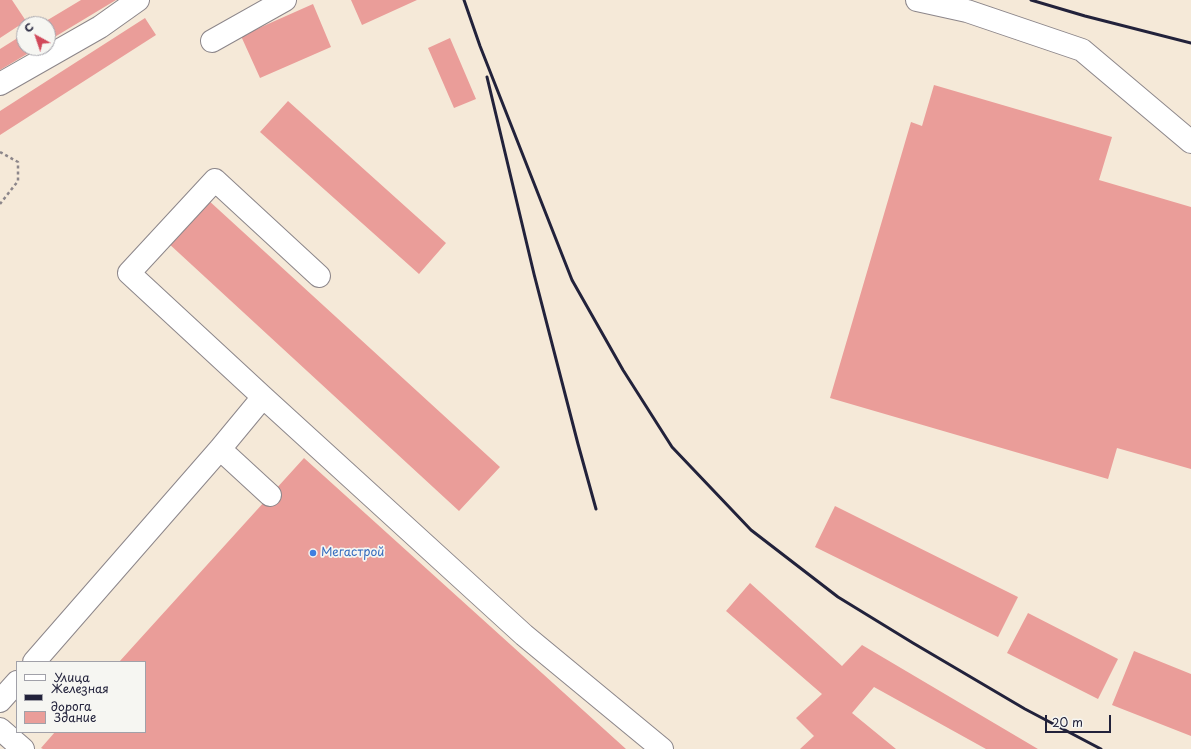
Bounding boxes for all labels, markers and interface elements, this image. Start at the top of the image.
north arrow [16,16,56,56]
text: С [20,18,37,36]
place label: Мегастрой [321,546,384,560]
marker: Мегастрой [308,548,318,558]
legend [16,661,146,733]
text: Улица [54,668,90,686]
text: Железная дорога [51,679,109,715]
scale bar [1047,707,1113,733]
text: Здание [54,708,96,726]
text: 20 m [1052,713,1083,731]

